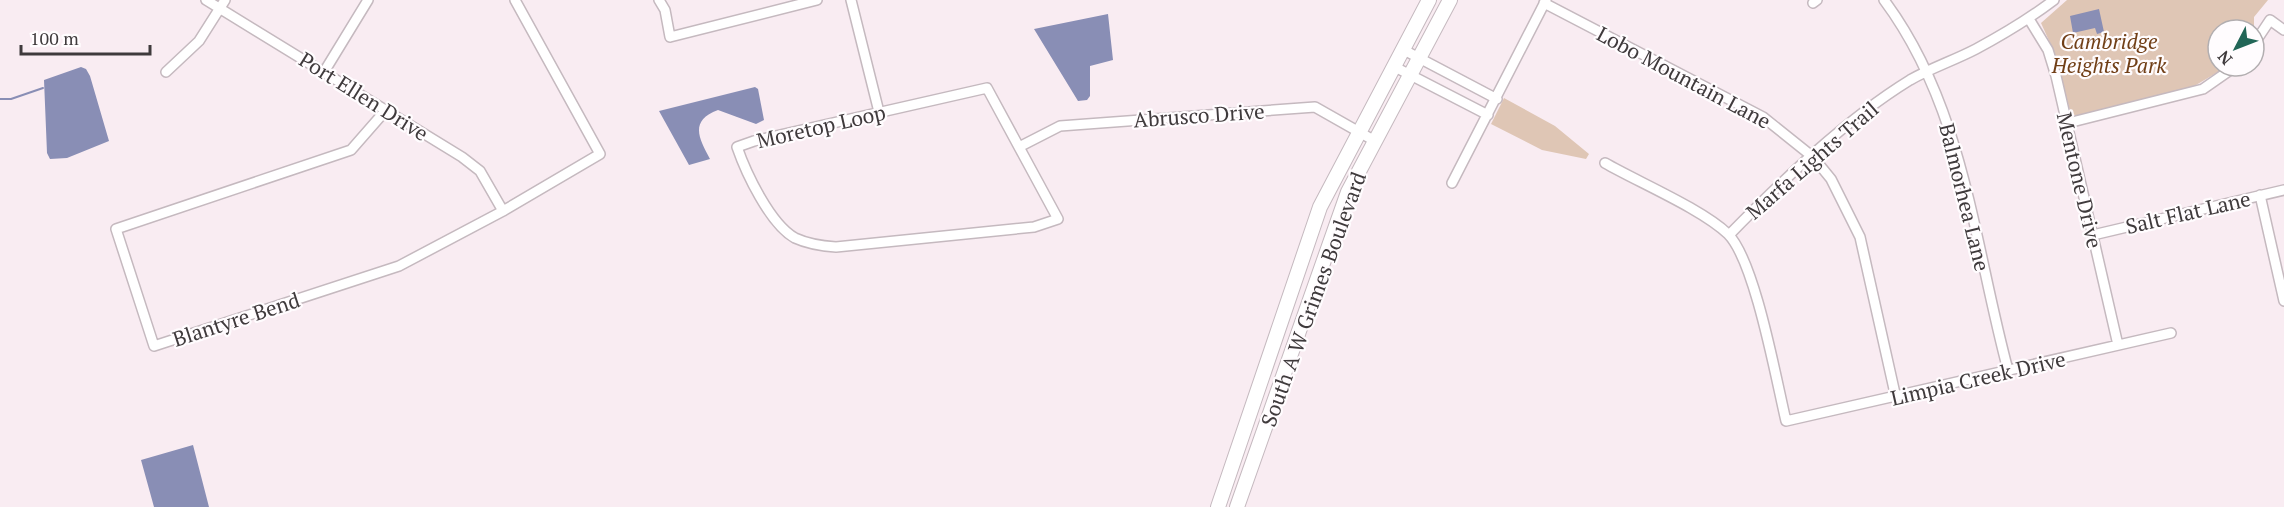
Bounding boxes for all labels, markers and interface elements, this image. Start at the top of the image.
scale bar [21,18,150,56]
north arrow [2206,18,2266,78]
street label: Lobo Mountain Lane [1592,19,1776,135]
text: 100 m [30,26,79,50]
park label: Cambridge Heights Park [2051,27,2167,79]
street label: Port Ellen Drive [294,45,434,147]
text: N [2213,46,2237,70]
street label: Marfa Lights Trail [1740,95,1884,225]
street label: Abrusco Drive [1133,96,1265,134]
street label: Moretop Loop [754,98,888,154]
street label: Mentone Drive [2051,109,2109,251]
street label: Balmorhea Lane [1933,120,1997,274]
street label: South A W Grimes Boulevard [1254,167,1372,430]
street label: Salt Flat Lane [2123,184,2253,240]
street label: Blantyre Bend [169,285,303,353]
street label: Limpia Creek Drive [1888,344,2068,412]

